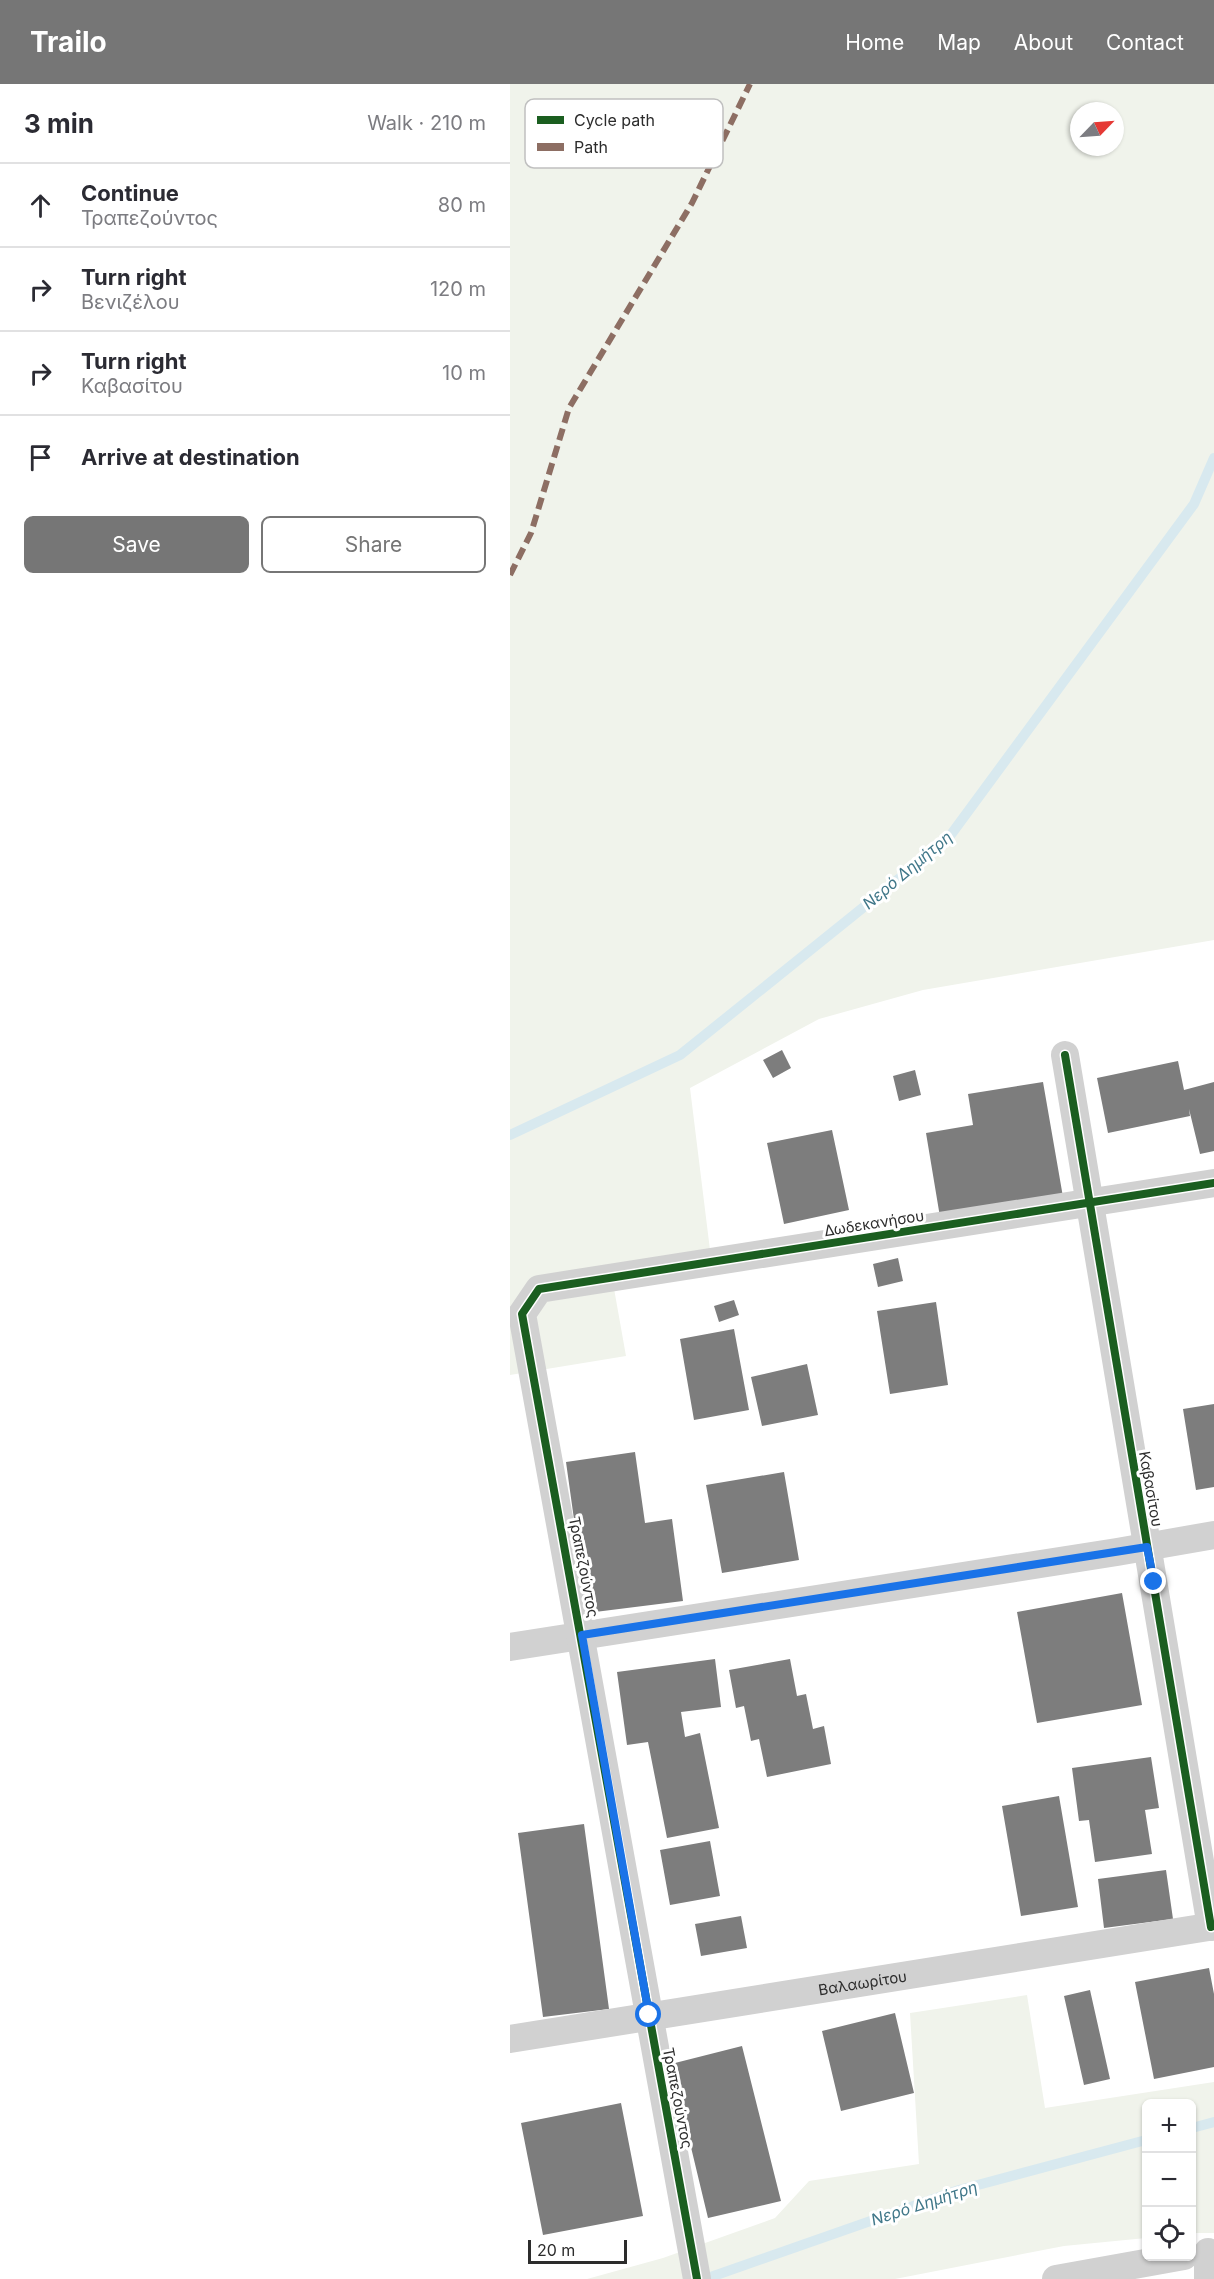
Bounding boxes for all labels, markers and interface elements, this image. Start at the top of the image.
text: Trailo [30,25,107,59]
text: Home [845,30,904,55]
text: Map [937,30,981,55]
text: About [1014,30,1073,55]
text: Contact [1106,30,1184,55]
legend [525,99,723,168]
north arrow [1070,102,1124,156]
text: 3 min [24,108,94,139]
text: Cycle path [574,110,655,130]
text: Walk · 210 m [367,111,486,135]
text: Path [574,137,608,157]
text: Continue [81,180,179,206]
icon: ahead [24,189,57,222]
text: 80 m [438,193,486,217]
text: Τραπεζούντος [81,206,218,230]
text: Turn right [81,264,187,290]
icon: right [24,273,57,306]
text: 120 m [430,277,486,301]
text: Βενιζέλου [81,290,180,314]
text: Turn right [81,348,187,374]
icon: right [24,357,57,390]
text: 10 m [442,361,486,385]
text: Καβασίτου [81,374,183,398]
icon: arrive [24,441,57,474]
text: Arrive at destination [81,444,300,470]
button: Save [24,516,249,573]
button: Share [261,516,486,573]
water label: Νερό Δημήτρη [858,827,956,913]
street label: Δωδεκανήσου [823,1206,925,1240]
street label: Καβασίτου [1135,1450,1167,1528]
street label: Τραπεζούντος [565,1515,603,1619]
route end [1140,1568,1166,1594]
street label: Βαλαωρίτου [817,1966,908,1999]
route start [635,2001,661,2027]
street label: Τραπεζούντος [659,2046,697,2150]
map controls [1142,2099,1196,2261]
button: + [1142,2099,1196,2153]
button: − [1142,2153,1196,2207]
water label: Νερό Δημήτρη [868,2176,980,2230]
button: locate [1142,2207,1196,2261]
scale bar [528,2237,627,2264]
text: 20 m [537,2240,575,2260]

